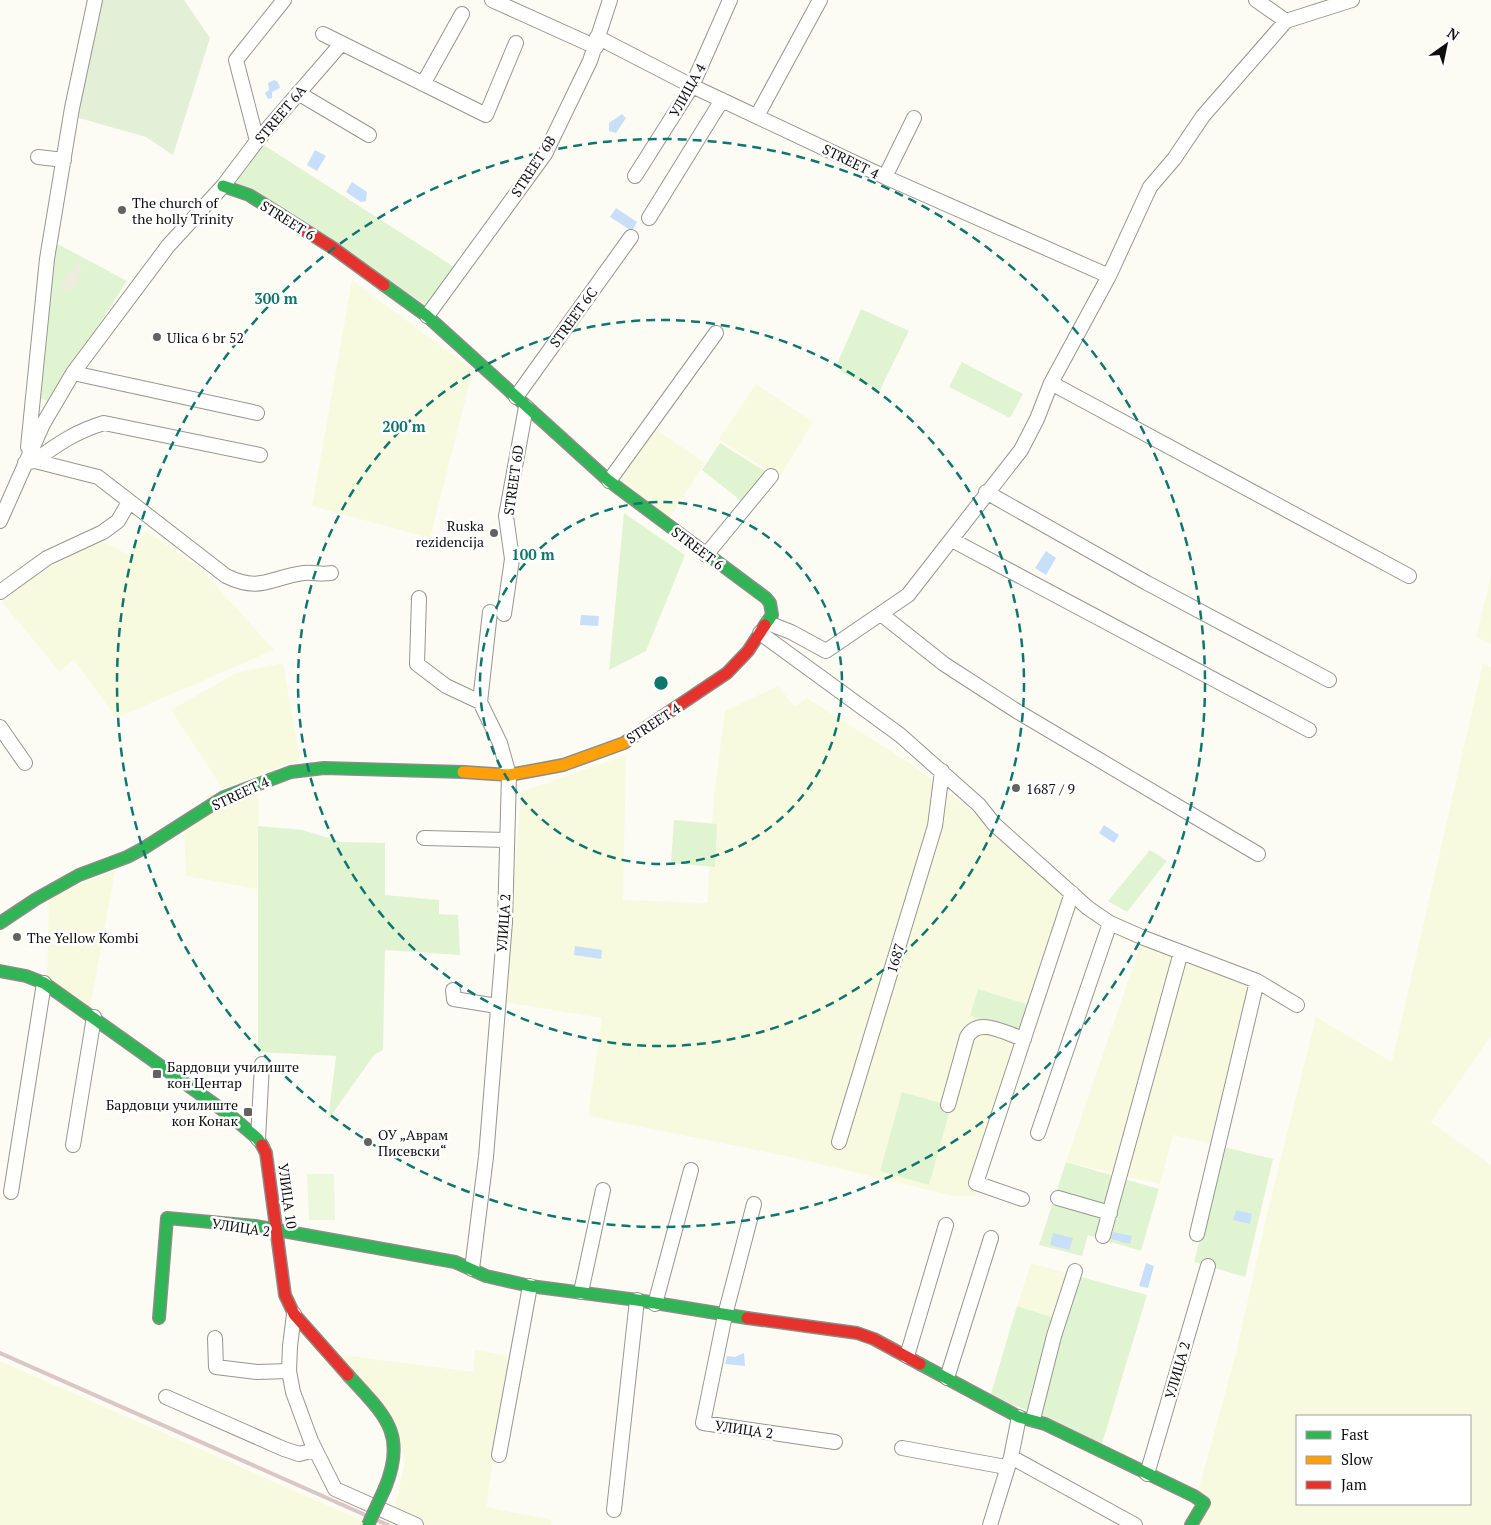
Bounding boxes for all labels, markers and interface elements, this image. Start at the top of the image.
north arrow [1421,20,1471,70]
text: N [1444,23,1463,45]
street label: УЛИЦА 4 [664,59,710,120]
street label: STREET 6A [250,81,310,147]
street label: STREET 6B [506,132,560,200]
street label: STREET 4 [819,139,883,183]
place label: Тhe church of the holly Trinity [132,193,234,228]
street label: STREET 6 [257,196,319,244]
marker: Тhe church of the holly Trinity [116,204,128,216]
street label: STREET 6C [545,283,601,351]
text: 300 m [254,288,298,308]
place label: Ulica 6 br 52 [167,328,244,347]
marker: Ulica 6 br 52 [151,331,163,343]
text: 200 m [382,416,426,436]
street label: STREET 6D [499,444,527,516]
place label: Ruska rezidencija [416,516,484,551]
street label: STREET 6 [668,522,728,574]
marker: Ruska rezidencija [488,527,500,539]
text: 100 m [511,544,555,564]
centre of rings [652,674,670,692]
street label: STREET 4 [622,698,684,748]
street label: STREET 4 [208,771,272,814]
place label: 1687 / 9 [1026,779,1075,798]
marker: 1687 / 9 [1010,782,1022,794]
street label: УЛИЦА 2 [491,893,515,953]
place label: The Yellow Kombi [27,928,139,947]
marker: The Yellow Kombi [11,931,23,943]
street label: 1687 [882,941,908,975]
place label: Бардовци училиште кон Центар [167,1057,299,1092]
marker: Бардовци училиште кон Центар [151,1068,163,1080]
place label: Бардовци училиште кон Конак [106,1095,238,1130]
marker: Бардовци училиште кон Конак [242,1106,254,1118]
place label: ОУ „Аврам Писевски“ [378,1125,448,1160]
marker: ОУ „Аврам Писевски“ [362,1136,374,1148]
street label: УЛИЦА 10 [274,1162,302,1230]
street label: УЛИЦА 2 [211,1214,271,1240]
street label: УЛИЦА 2 [1160,1339,1194,1401]
legend [1296,1415,1471,1505]
street label: УЛИЦА 2 [714,1416,774,1442]
text: Fast [1341,1424,1369,1444]
text: Slow [1341,1449,1374,1469]
text: Jam [1341,1474,1367,1494]

